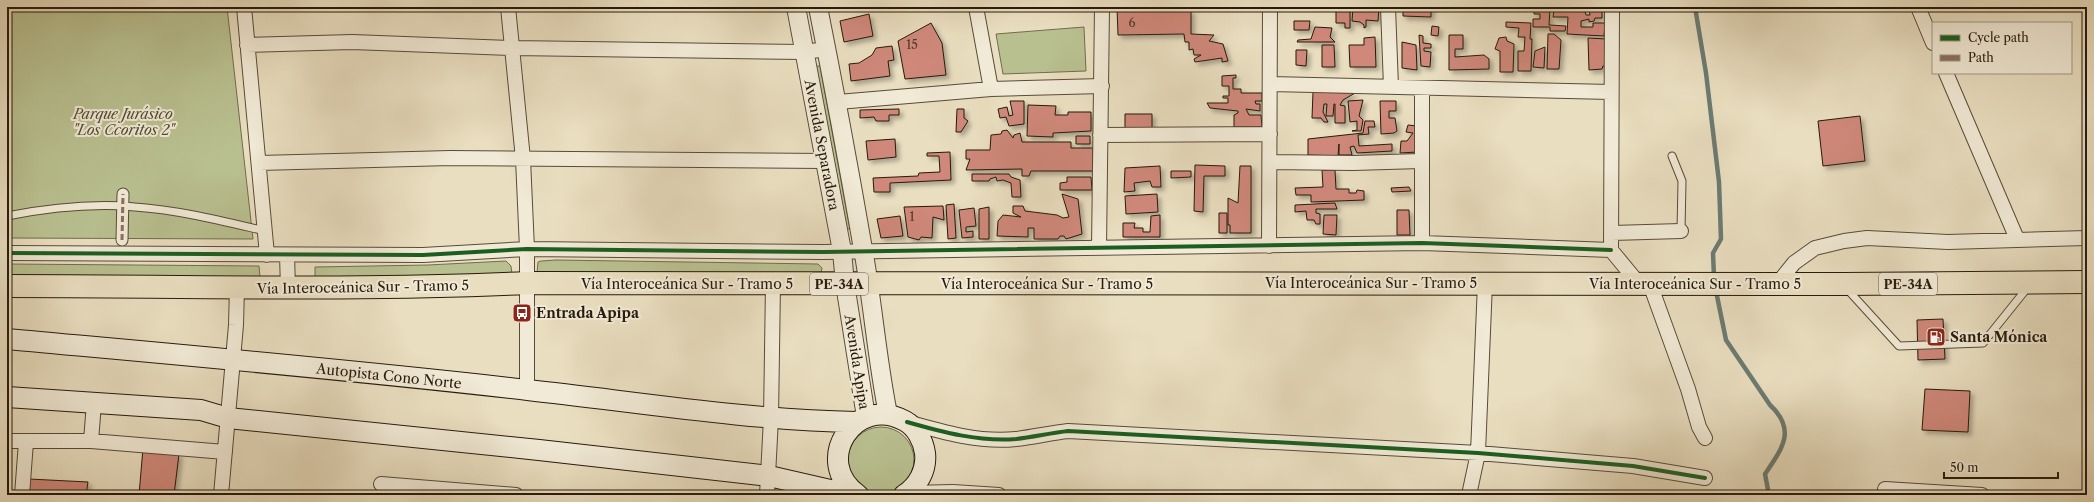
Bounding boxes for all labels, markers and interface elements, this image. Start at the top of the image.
house number: 6 [1128,15,1136,30]
legend [1932,22,2072,74]
text: Cycle path [1968,30,2029,45]
house number: 15 [906,37,918,52]
text: Path [1968,50,1994,65]
street label: Avenida Separadora [800,77,844,213]
park label: Parque Jurásico "Los Ccoritos 2" [72,105,177,139]
house number: 1 [909,209,915,224]
road number: PE-34A [810,273,868,295]
road number: PE-34A [1879,273,1937,295]
street label: Vía Interoceánica Sur - Tramo 5 [1264,274,1477,292]
street label: Vía Interoceánica Sur - Tramo 5 [580,275,793,293]
street label: Vía Interoceánica Sur - Tramo 5 [940,275,1153,293]
street label: Vía Interoceánica Sur - Tramo 5 [1588,275,1801,293]
street label: Vía Interoceánica Sur - Tramo 5 [256,276,469,298]
bus stop icon: Entrada Apipa [511,302,533,324]
place label: Entrada Apipa [536,304,640,322]
street label: Avenida Apipa [840,312,873,411]
fuel station icon: Santa Mónica [1925,326,1947,348]
place label: Santa Mónica [1950,328,2048,346]
street label: Autopista Cono Norte [314,359,463,393]
scale bar [1944,454,2058,480]
text: 50 m [1950,460,1979,475]

